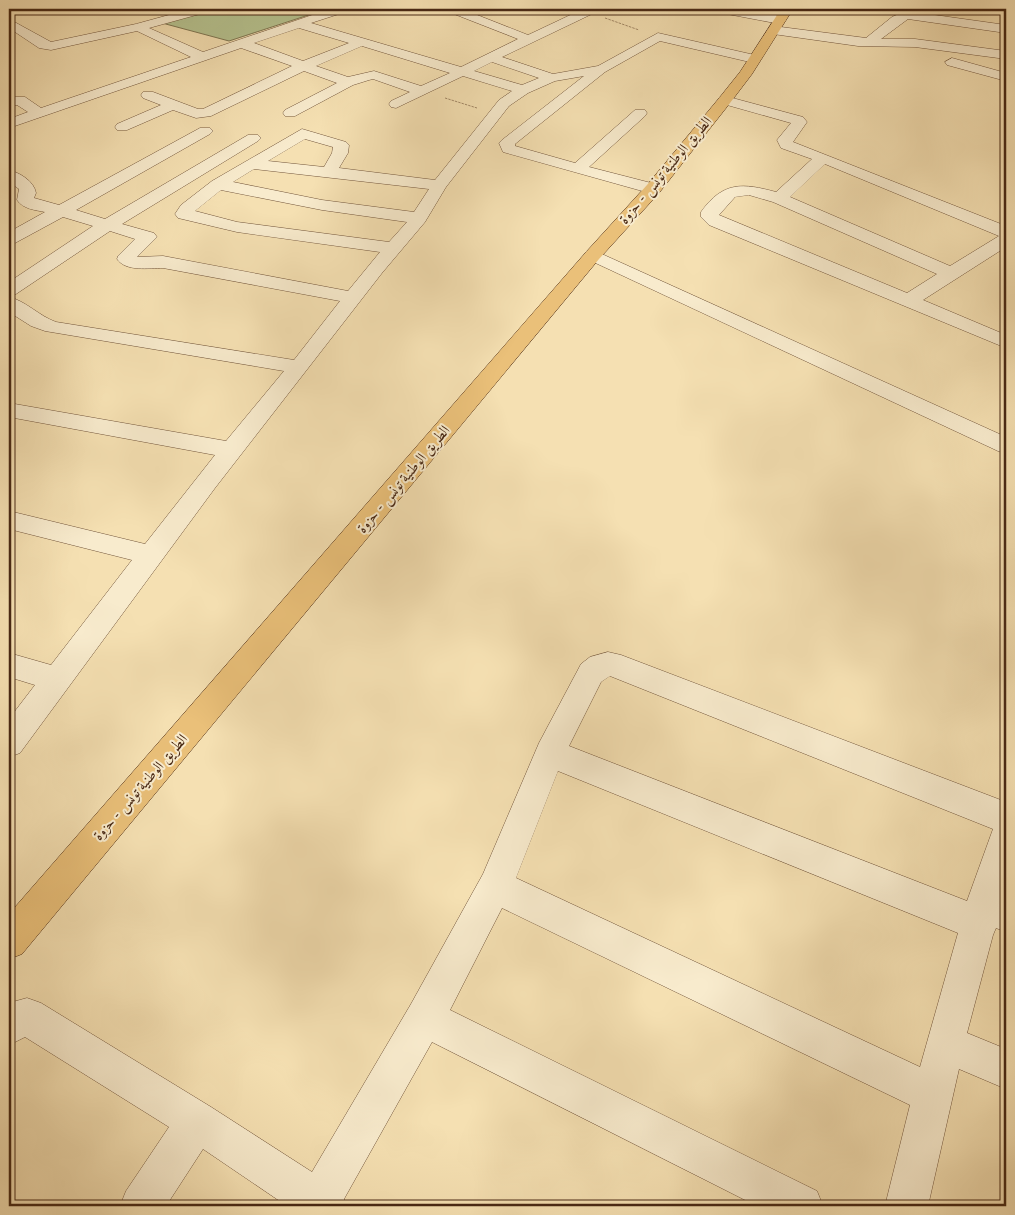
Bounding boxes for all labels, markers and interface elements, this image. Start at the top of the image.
street label: الطريق الوطنية تونس - حزوة [615,112,716,228]
street label: الطريق الوطنية تونس - حزوة [353,421,454,537]
street label: الطريق الوطنية تونس - حزوة [89,730,192,845]

